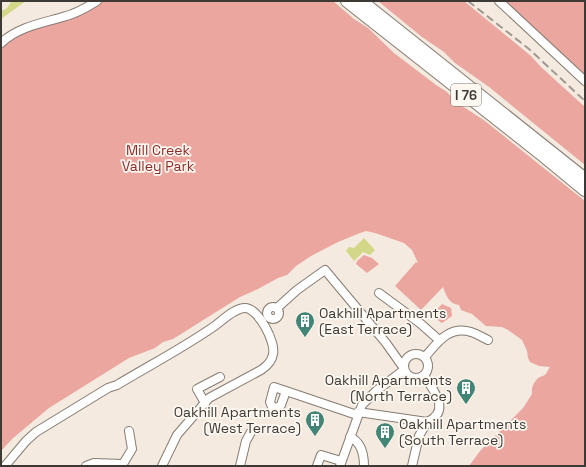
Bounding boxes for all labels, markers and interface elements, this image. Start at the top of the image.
road number: I 76 [451,84,481,106]
park label: Mill Creek Valley Park [122,141,195,175]
place label: Oakhill Apartments (East Terrace) [319,304,446,338]
building icon: Oakhill Apartments (East Terrace) [294,310,316,338]
place label: Oakhill Apartments (North Terrace) [325,371,452,405]
building icon: Oakhill Apartments (North Terrace) [455,377,477,405]
place label: Oakhill Apartments (West Terrace) [174,403,301,437]
building icon: Oakhill Apartments (West Terrace) [304,409,326,437]
place label: Oakhill Apartments (South Terrace) [399,415,526,449]
building icon: Oakhill Apartments (South Terrace) [374,421,396,449]

